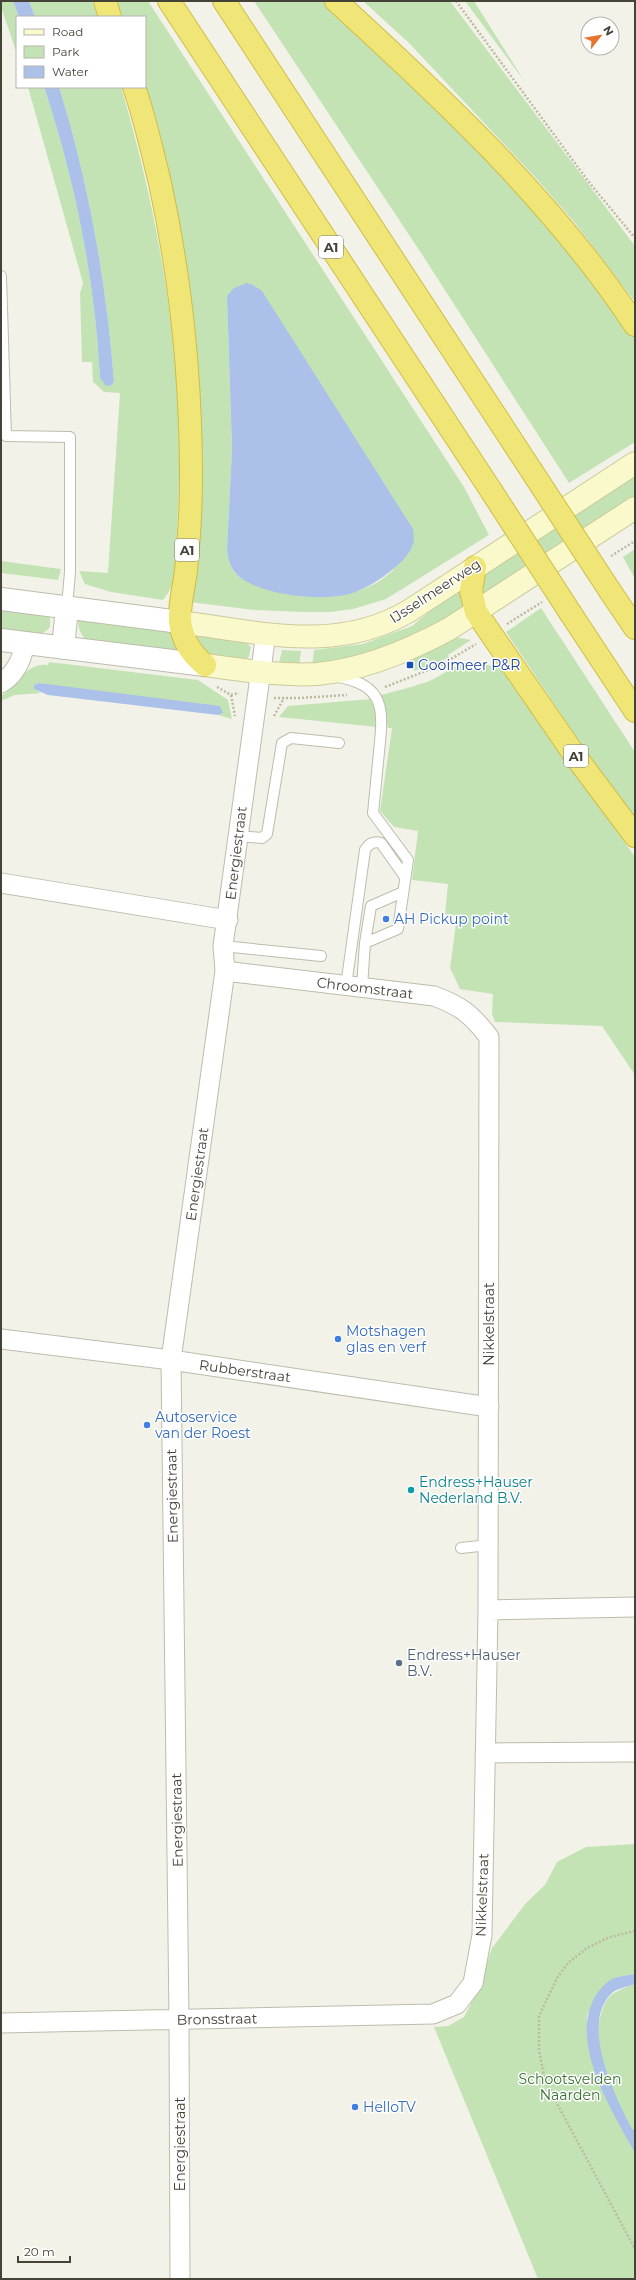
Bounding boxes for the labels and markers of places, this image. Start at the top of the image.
place label: Gooimeer P&R [418,656,520,674]
marker: Gooimeer P&R [405,660,415,670]
place label: AH Pickup point [394,910,509,928]
marker: AH Pickup point [381,914,391,924]
place label: Motshagen glas en verf [346,1322,427,1356]
marker: Motshagen glas en verf [333,1334,343,1344]
place label: Autoservice van der Roest [155,1408,251,1442]
marker: Autoservice van der Roest [142,1420,152,1430]
place label: Endress+Hauser Nederland B.V. [419,1473,533,1507]
marker: Endress+Hauser Nederland B.V. [406,1485,416,1495]
place label: Endress+Hauser B.V. [407,1646,521,1680]
marker: Endress+Hauser B.V. [394,1658,404,1668]
place label: HelloTV [363,2098,416,2116]
marker: HelloTV [350,2102,360,2112]

